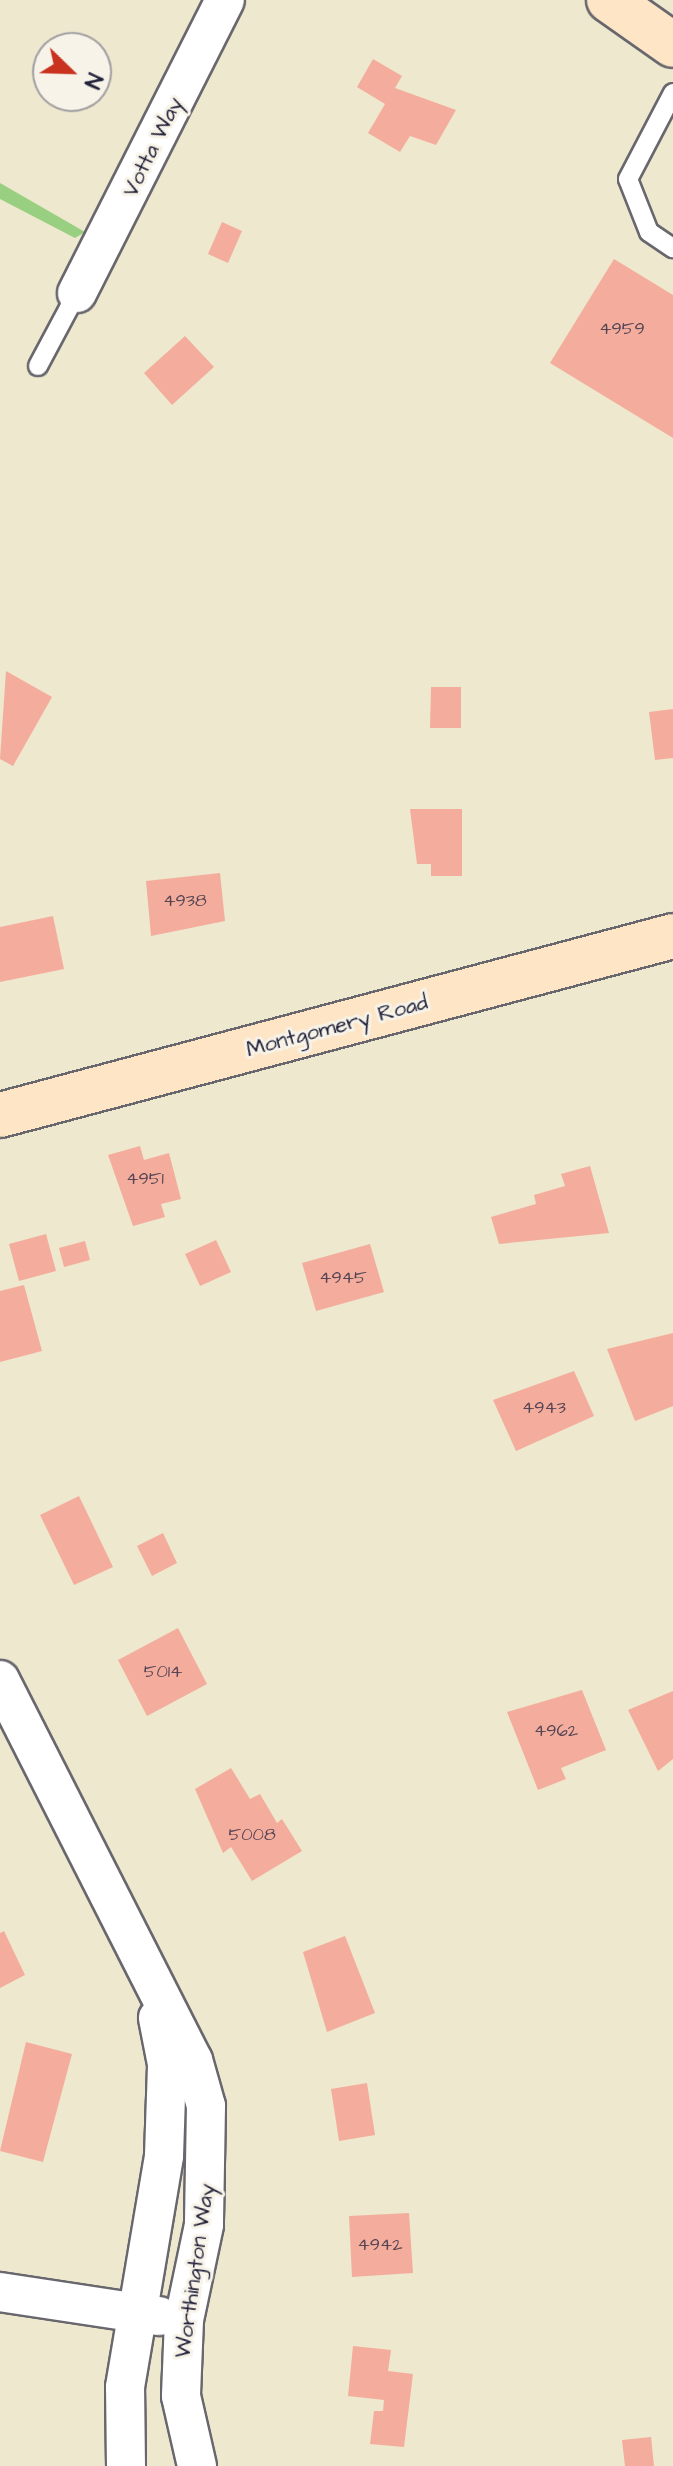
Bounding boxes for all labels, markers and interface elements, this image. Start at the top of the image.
north arrow [32,32,112,112]
text: N [76,68,110,93]
street label: Votta Way [117,93,189,201]
house number: 4959 [599,318,645,340]
house number: 4938 [163,890,207,912]
street label: Montgomery Road [243,989,431,1063]
house number: 4951 [126,1168,164,1190]
house number: 4945 [319,1267,367,1289]
house number: 4943 [522,1397,566,1419]
house number: 5014 [144,1661,182,1683]
house number: 4962 [534,1720,578,1742]
house number: 5008 [228,1824,276,1846]
street label: Worthington Way [170,2182,220,2360]
house number: 4942 [357,2234,403,2256]

